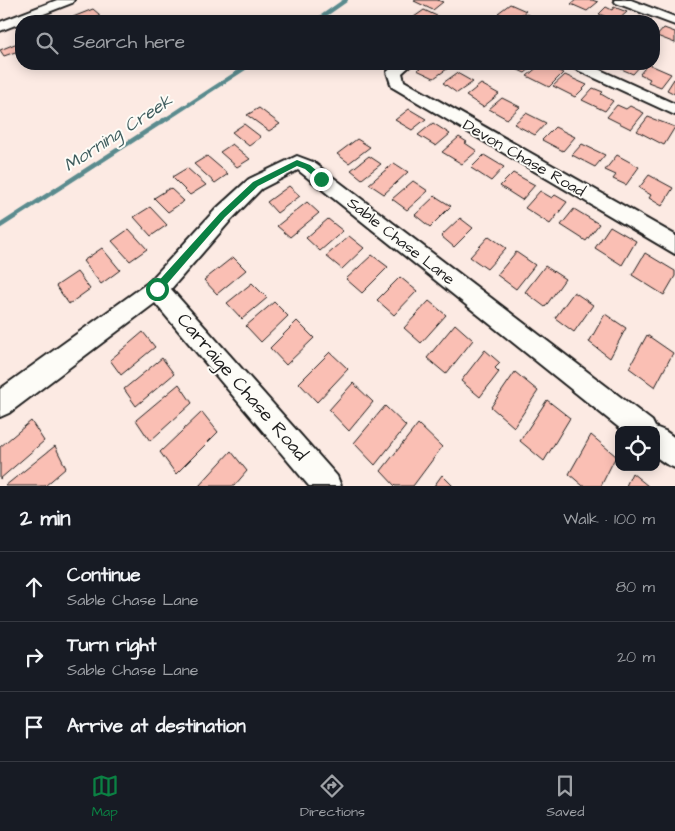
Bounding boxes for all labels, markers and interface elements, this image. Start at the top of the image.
search box [15,15,660,70]
icon: search [33,29,61,57]
text: Search here [73,29,185,56]
water label: Morning Creek [59,88,179,178]
street label: Devon Chase Road [459,114,589,202]
route end [310,168,333,191]
street label: Sable Chase Lane [342,192,460,290]
route start [146,278,169,301]
street label: Carraige Chase Road [169,307,314,468]
map controls [615,426,660,471]
button: locate [615,426,660,471]
text: 2 min [20,504,70,533]
text: Walk · 100 m [563,508,655,530]
text: Continue [67,562,141,589]
icon: ahead [20,573,48,601]
text: 80 m [616,576,655,598]
text: Sable Chase Lane [67,589,198,611]
text: Turn right [67,632,156,659]
icon: right [20,643,48,671]
text: 20 m [617,646,655,668]
text: Sable Chase Lane [67,659,198,681]
icon: arrive [20,713,48,741]
text: Arrive at destination [67,713,246,740]
tab: Map [91,772,119,822]
tab: Directions [300,772,365,822]
tab: Saved [546,772,584,822]

